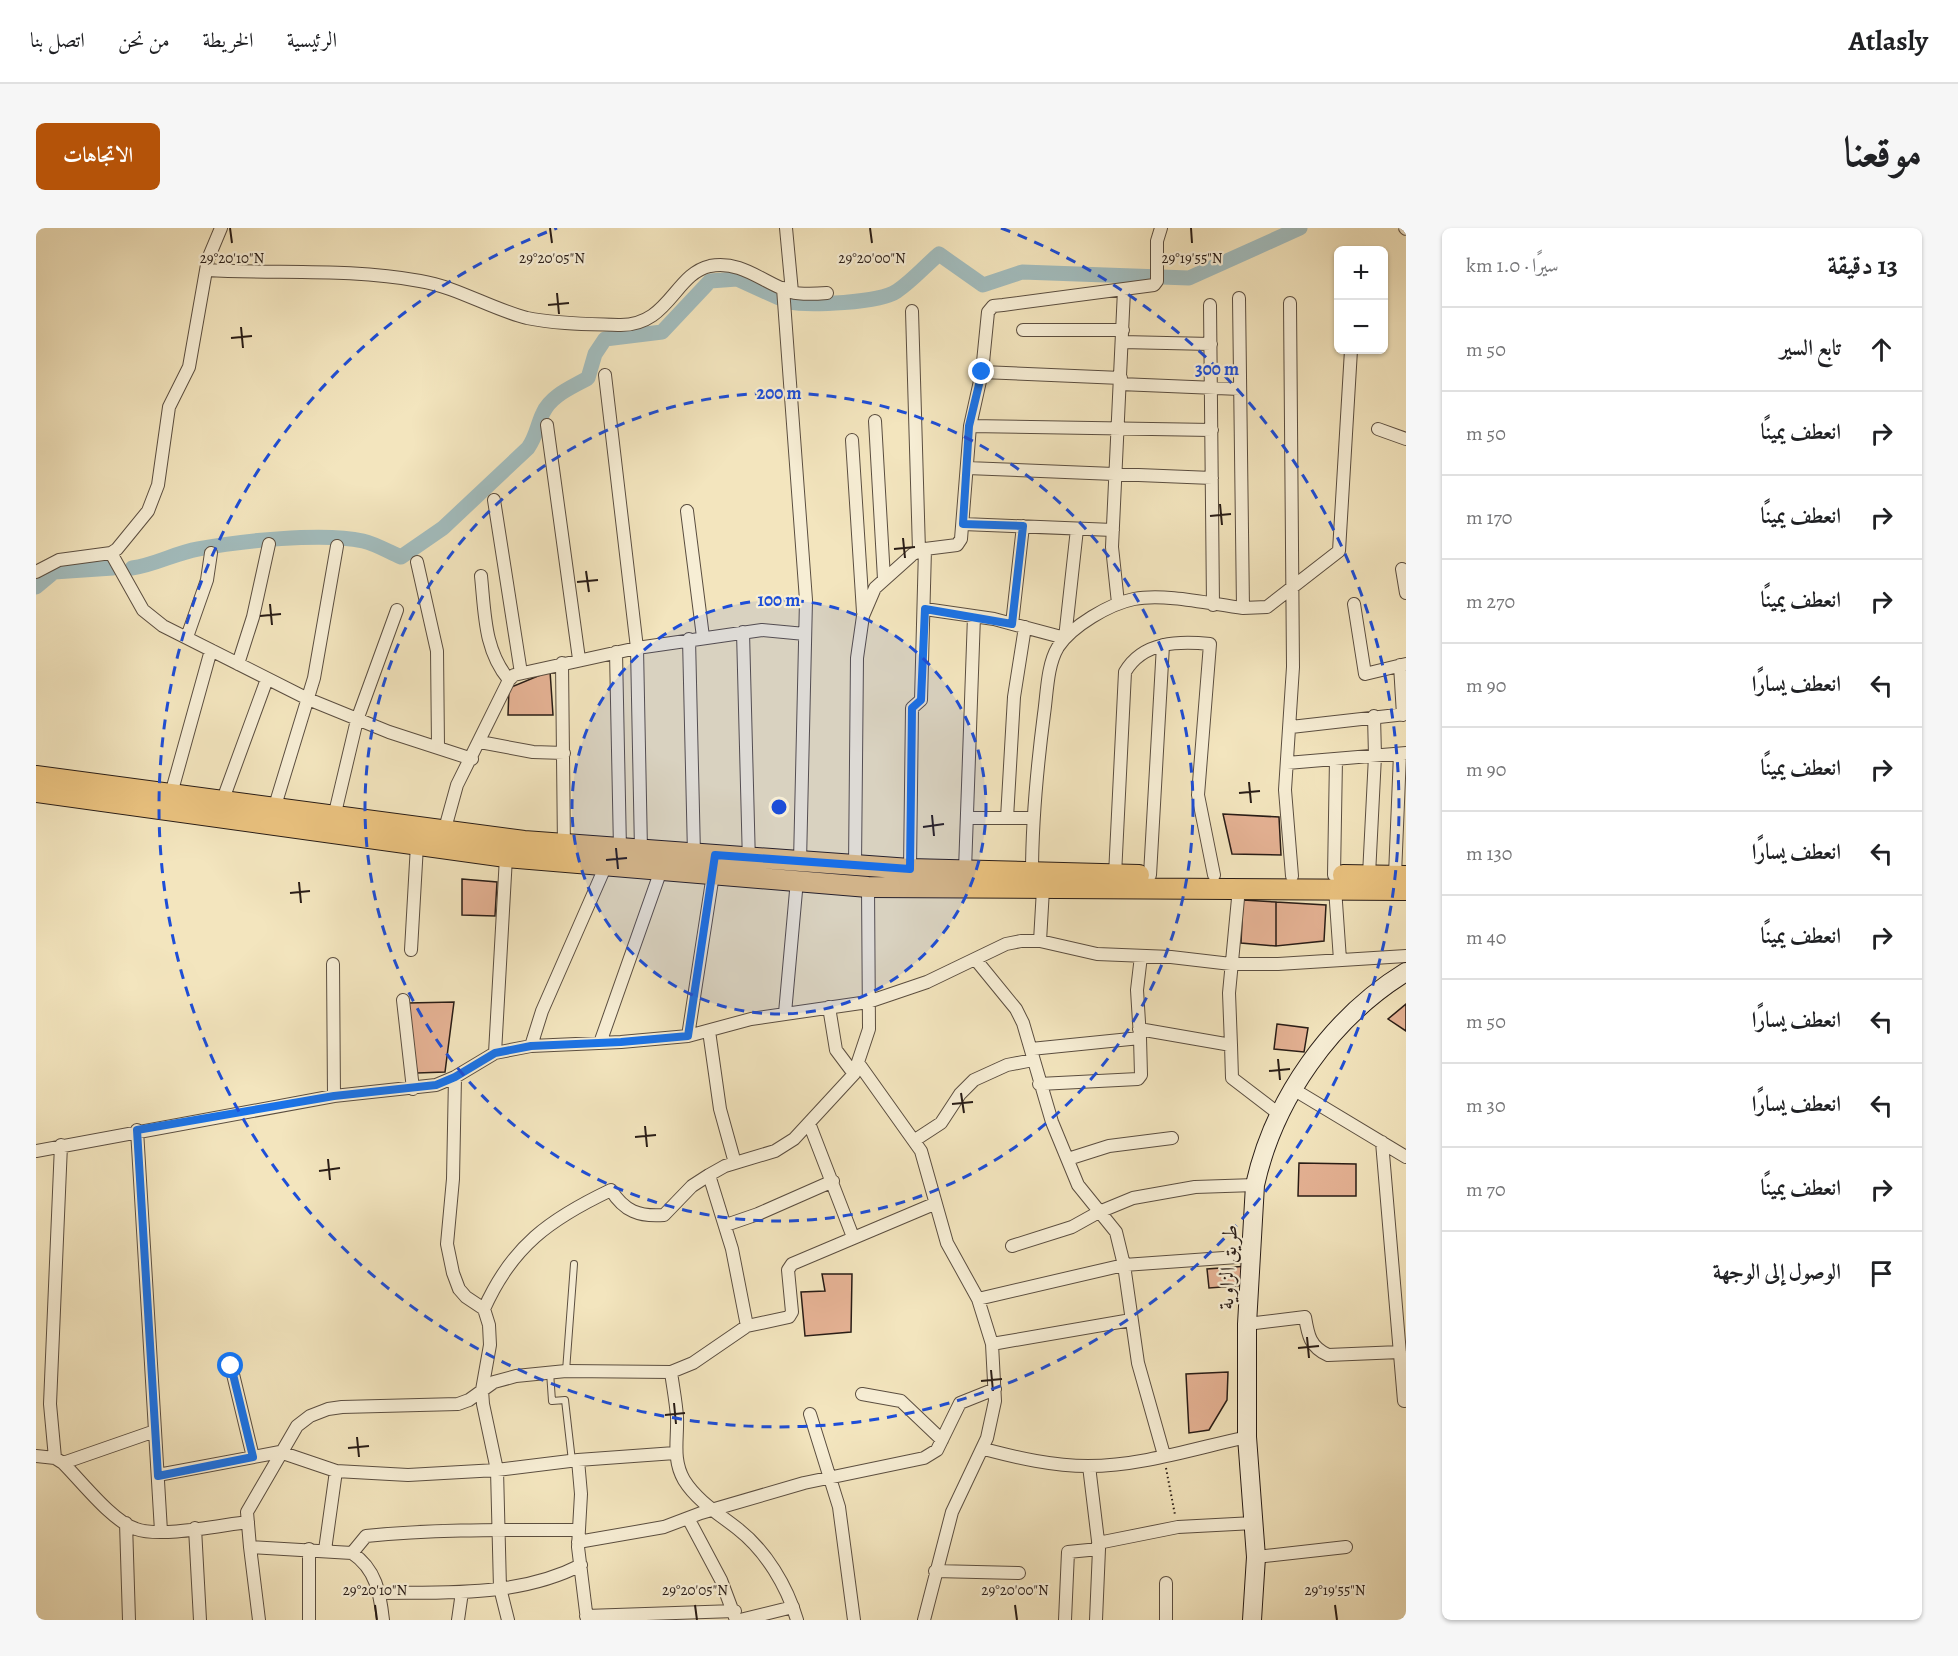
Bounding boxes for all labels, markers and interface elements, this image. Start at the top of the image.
text: Atlasly [1849,22,1928,60]
text: اتصل بنا [30,26,85,54]
text: من نحن [118,26,170,54]
text: الخريطة [203,26,254,54]
text: الرئيسية [287,26,337,54]
button: الاتجاهات [36,123,160,190]
text: موقعنا [1844,123,1922,180]
map controls [1334,246,1388,354]
button: + [1334,246,1388,300]
text: 29°20'10"N [200,248,265,268]
text: 29°20'05"N [519,248,585,268]
text: 29°20'00"N [838,248,906,268]
text: 29°19'55"N [1161,248,1223,268]
text: 13 دقيقة [1828,248,1898,283]
text: سيرًا · 1.0 km [1466,252,1559,279]
button: − [1334,300,1388,354]
text: تابع السير [1780,333,1841,363]
icon: ahead [1865,333,1898,366]
text: 50 m [1466,336,1506,363]
text: 300 m [1195,357,1239,381]
route end [968,358,994,384]
text: 200 m [756,381,802,405]
text: انعطف يمينًا [1761,417,1841,447]
icon: right [1865,417,1898,450]
text: 50 m [1466,420,1506,447]
text: انعطف يمينًا [1761,501,1841,531]
icon: right [1865,501,1898,534]
text: 170 m [1466,504,1513,531]
text: انعطف يمينًا [1761,585,1841,615]
icon: right [1865,585,1898,618]
text: 100 m [758,588,800,612]
text: 270 m [1466,588,1515,615]
text: انعطف يسارًا [1752,669,1841,699]
icon: left [1865,669,1898,702]
text: 90 m [1466,672,1506,699]
text: انعطف يمينًا [1761,753,1841,783]
icon: right [1865,753,1898,786]
text: 90 m [1466,756,1506,783]
centre of rings [769,797,789,817]
text: انعطف يسارًا [1752,837,1841,867]
icon: left [1865,837,1898,870]
text: 130 m [1466,840,1512,867]
text: انعطف يمينًا [1761,921,1841,951]
icon: right [1865,921,1898,954]
text: 40 m [1466,924,1506,951]
text: انعطف يسارًا [1752,1005,1841,1035]
icon: left [1865,1005,1898,1038]
text: 50 m [1466,1008,1506,1035]
text: انعطف يسارًا [1752,1089,1841,1119]
icon: left [1865,1089,1898,1122]
text: 30 m [1466,1092,1506,1119]
text: انعطف يمينًا [1761,1173,1841,1203]
icon: right [1865,1173,1898,1206]
text: 70 m [1466,1176,1506,1203]
street label: طريق الزاوية [1212,1224,1244,1310]
text: الوصول إلى الوجهة [1713,1257,1841,1287]
icon: arrive [1865,1257,1898,1290]
route start [217,1352,243,1378]
text: 29°20'10"N [343,1580,408,1600]
text: 29°20'05"N [662,1580,728,1600]
text: 29°20'00"N [981,1580,1049,1600]
text: 29°19'55"N [1304,1580,1366,1600]

